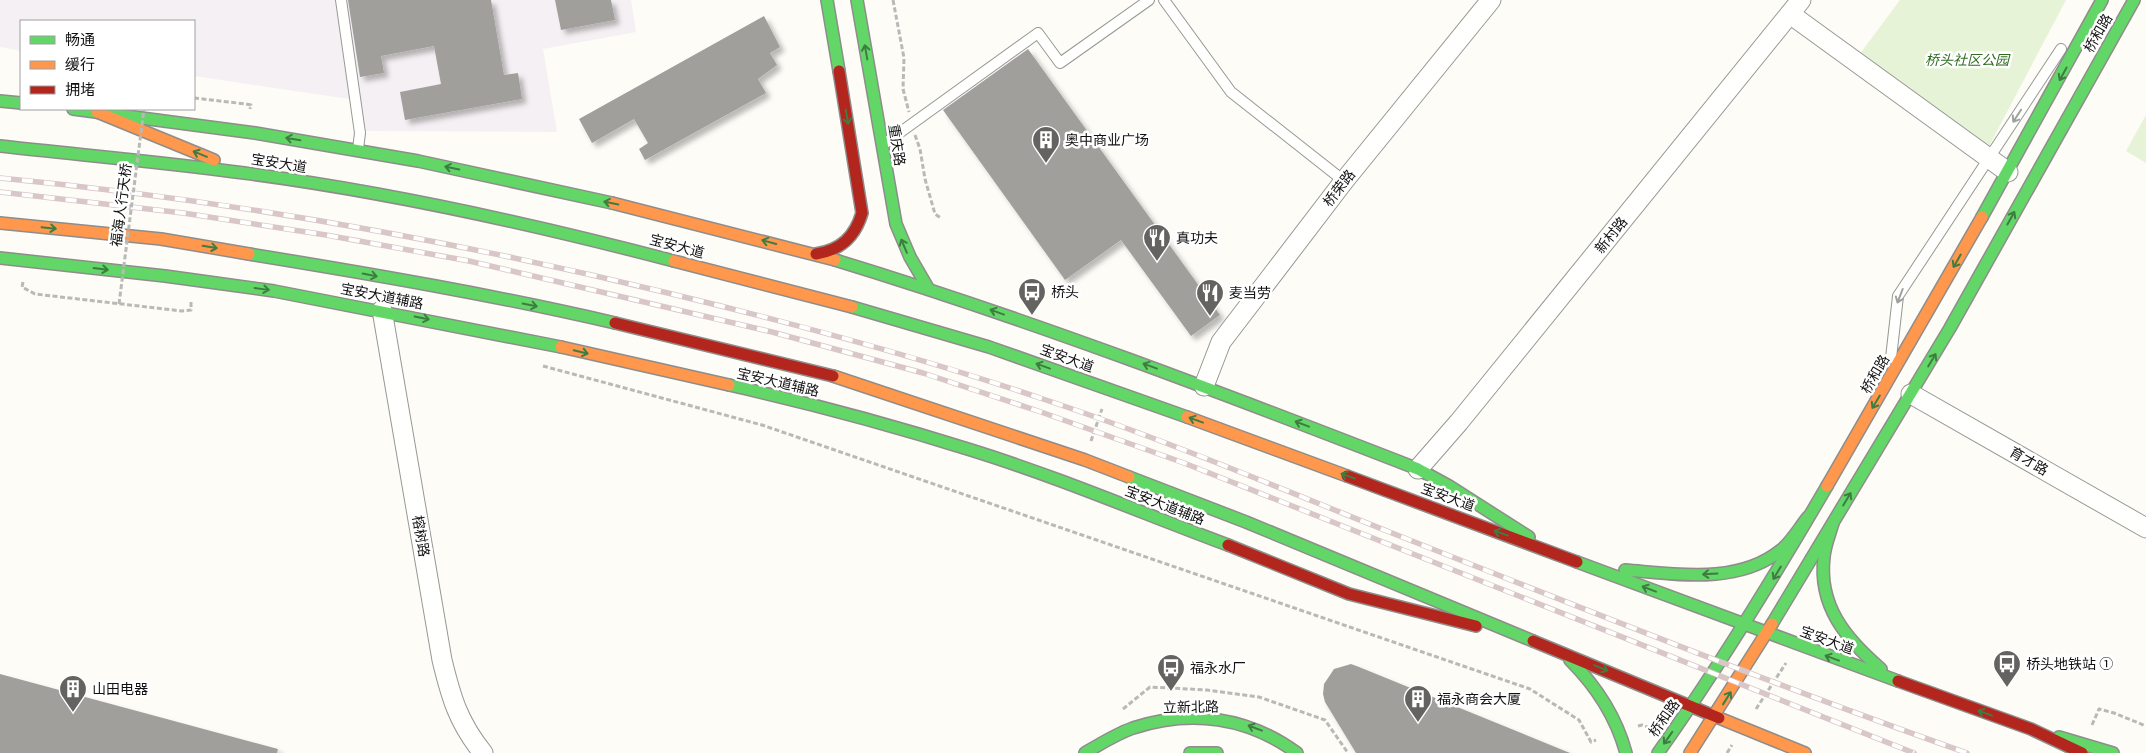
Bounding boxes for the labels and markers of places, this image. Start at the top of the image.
building icon: 奥中商业广场 [1031,125,1061,164]
place label: 奥中商业广场 [1065,131,1149,149]
restaurant icon: 真功夫 [1142,223,1172,262]
place label: 真功夫 [1176,229,1218,247]
bus stop icon: 桥头 [1017,277,1047,316]
restaurant icon: 麦当劳 [1195,278,1225,317]
place label: 桥头 [1051,283,1079,301]
place label: 麦当劳 [1229,284,1271,302]
bus stop icon: 桥头地铁站 ① [1992,649,2022,688]
bus stop icon: 福永水厂 [1156,653,1186,692]
place label: 桥头地铁站 ① [2026,655,2113,673]
place label: 福永水厂 [1190,659,1246,677]
building icon: 山田电器 [58,674,88,713]
place label: 山田电器 [92,680,148,698]
building icon: 福永商会大厦 [1403,684,1433,723]
place label: 福永商会大厦 [1437,690,1521,708]

